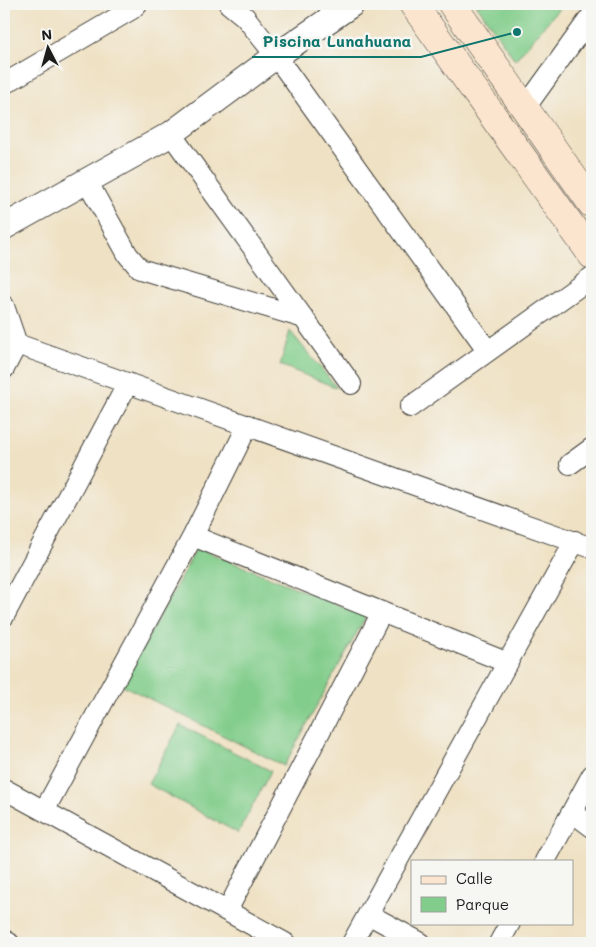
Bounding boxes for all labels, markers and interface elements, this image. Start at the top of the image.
north arrow [22,22,72,72]
text: N [40,25,53,45]
callout: Piscina Lunahuana [252,26,421,57]
text: Piscina Lunahuana [263,30,412,51]
legend [411,860,574,924]
text: Calle [456,868,493,888]
text: Parque [456,894,509,914]

